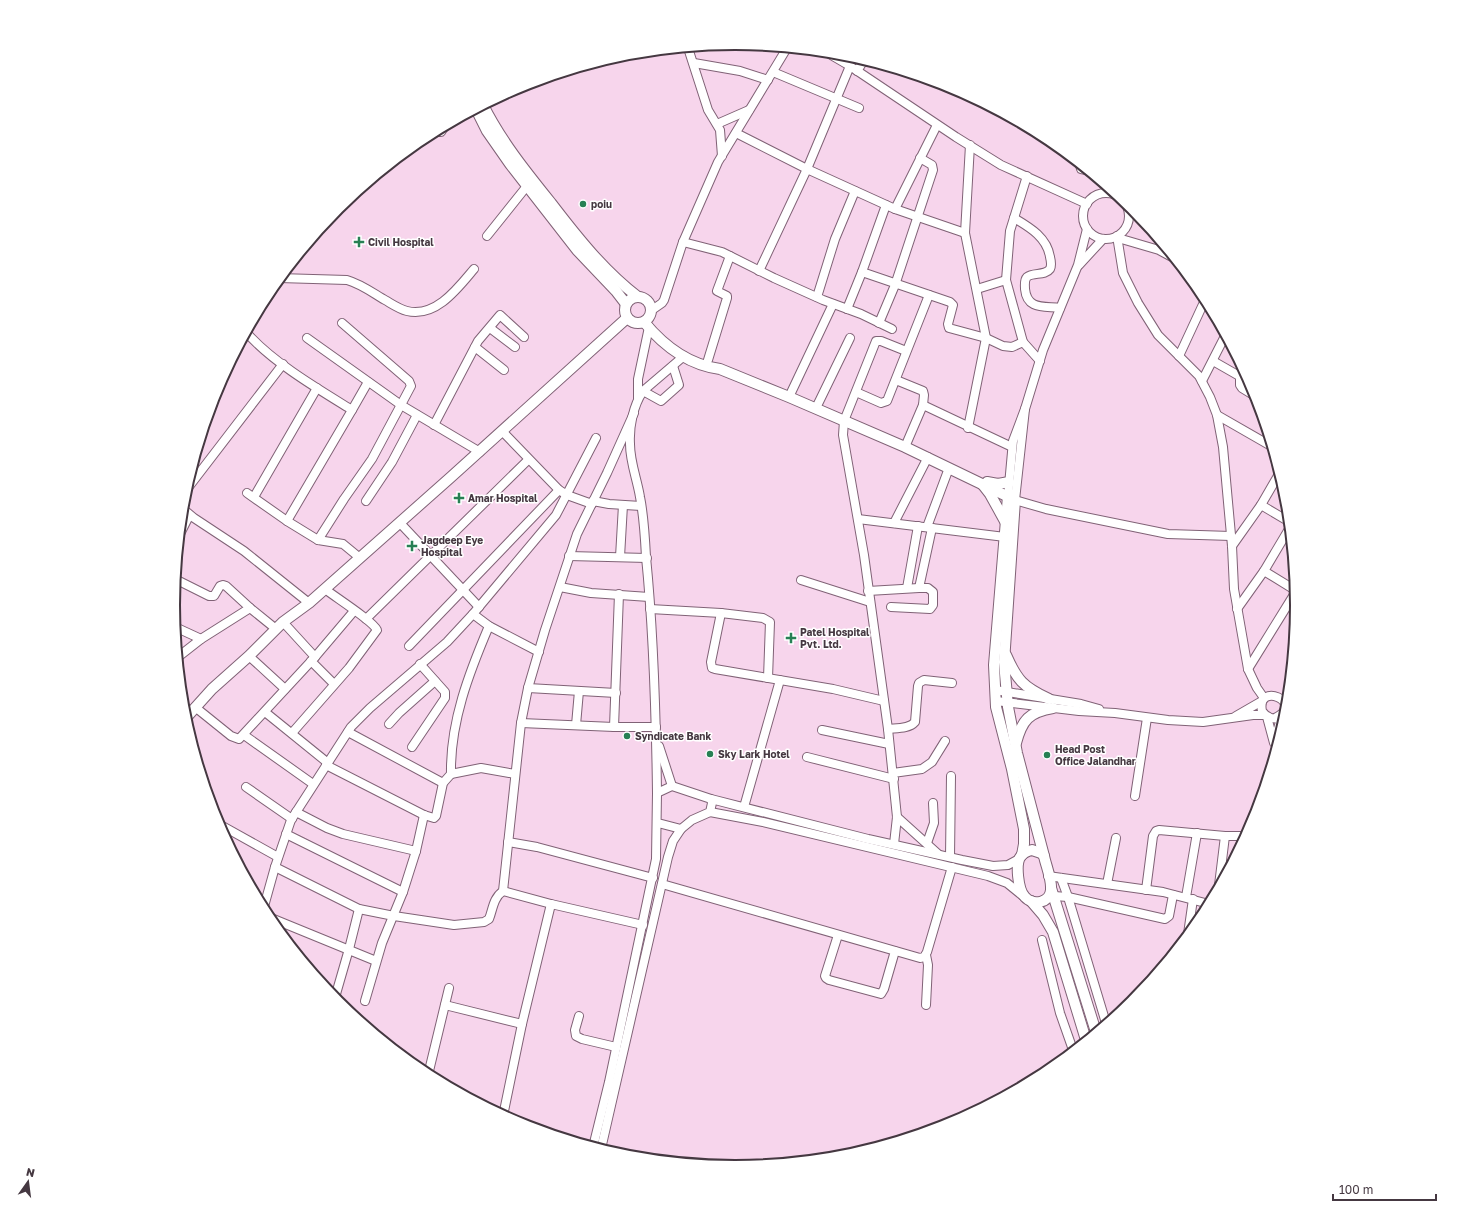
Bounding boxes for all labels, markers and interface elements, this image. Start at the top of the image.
place label: poiu [591,198,612,210]
marker: poiu [578,199,588,209]
marker: Civil Hospital [353,236,365,248]
place label: Civil Hospital [368,236,434,248]
marker: Amar Hospital [453,492,465,504]
place label: Amar Hospital [468,492,538,504]
place label: Jagdeep Eye Hospital [421,534,483,558]
marker: Jagdeep Eye Hospital [406,540,418,552]
place label: Patel Hospital Pvt. Ltd. [800,626,870,650]
marker: Patel Hospital Pvt. Ltd. [785,632,797,644]
place label: Syndicate Bank [635,730,711,742]
marker: Syndicate Bank [622,731,632,741]
place label: Head Post Office Jalandhar [1055,743,1136,767]
place label: Sky Lark Hotel [718,748,790,760]
marker: Sky Lark Hotel [705,749,715,759]
marker: Head Post Office Jalandhar [1042,750,1052,760]
north arrow [8,1162,48,1202]
text: N [25,1164,36,1179]
scale bar [1333,1176,1436,1202]
text: 100 m [1339,1182,1373,1197]

